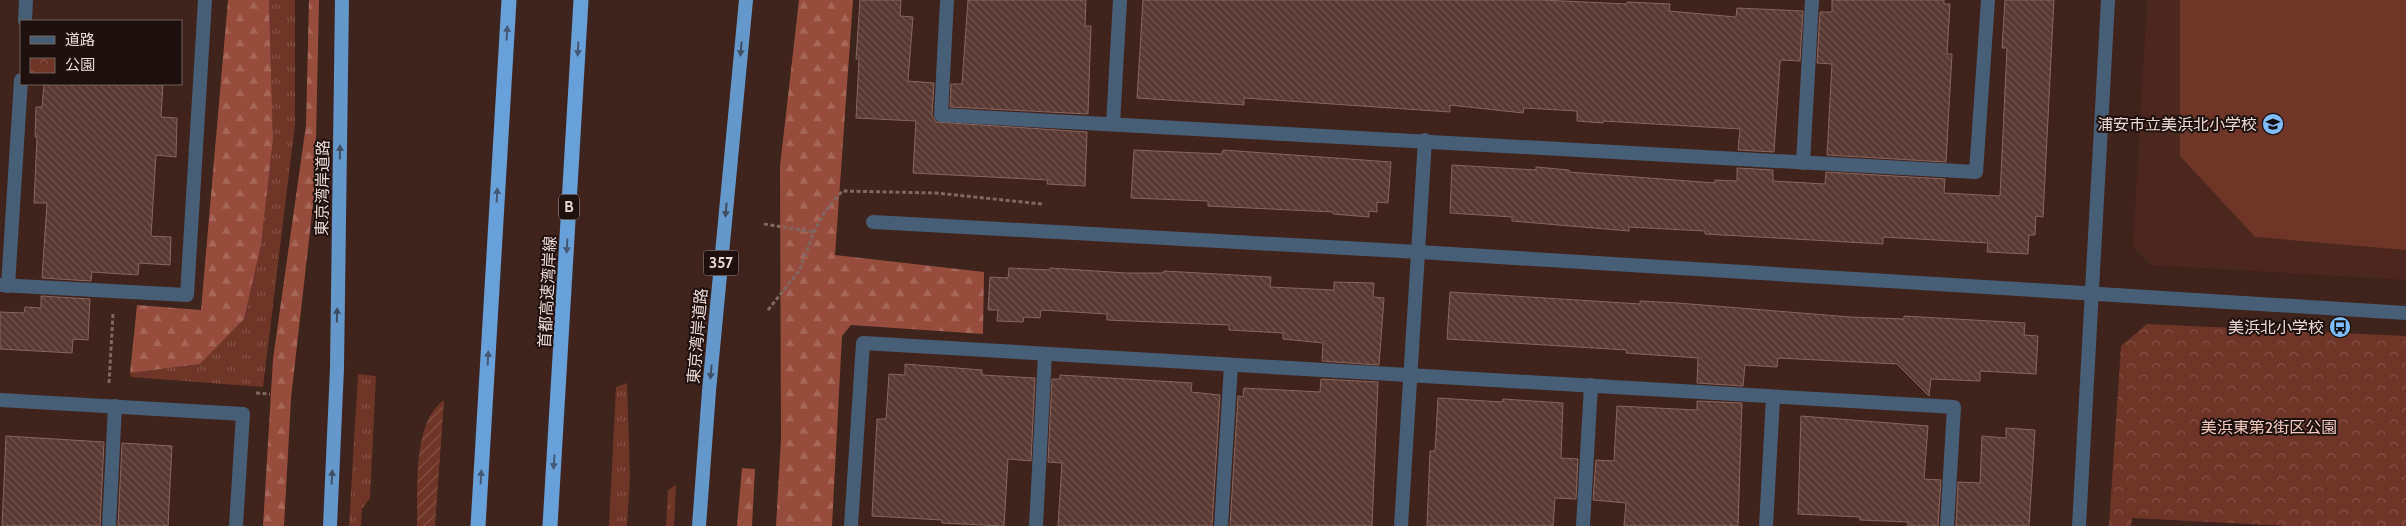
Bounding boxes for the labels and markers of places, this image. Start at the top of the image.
school or university icon: 浦安市立美浜北小学校 [2261,112,2285,136]
place label: 浦安市立美浜北小学校 [2097,115,2257,134]
bus stop icon: 美浜北小学校 [2328,315,2352,339]
place label: 美浜北小学校 [2228,318,2324,337]

